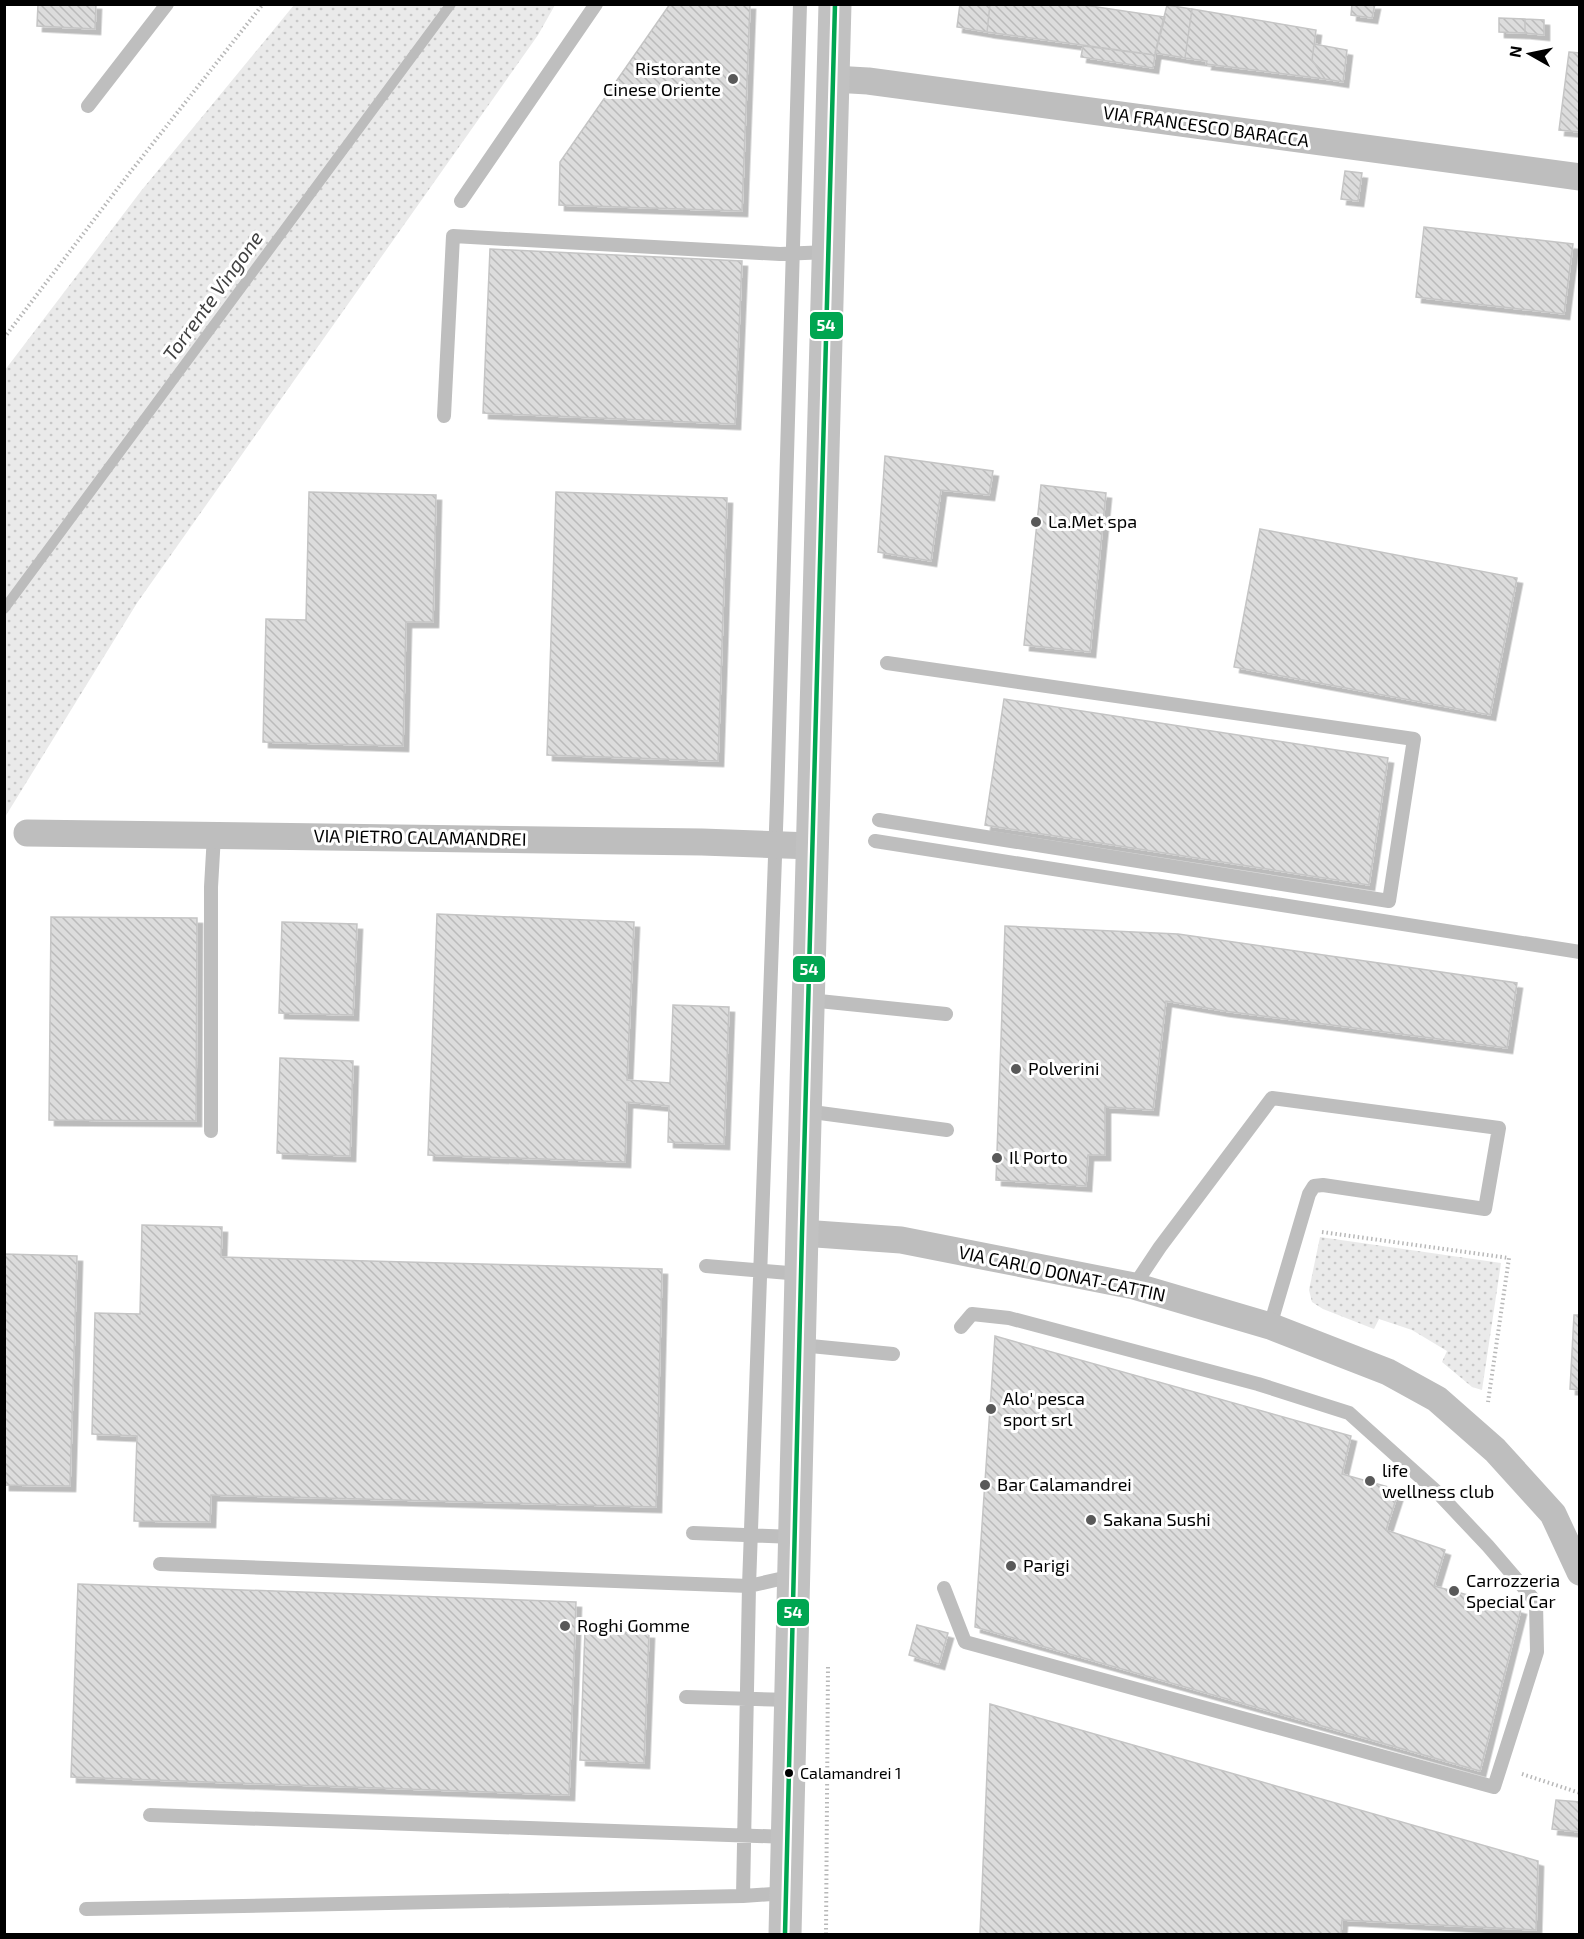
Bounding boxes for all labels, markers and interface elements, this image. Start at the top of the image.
north arrow [1500,24,1560,84]
text: N [1504,44,1525,59]
place label: Ristorante Cinese Oriente [603,57,721,100]
marker: Ristorante Cinese Oriente [726,72,740,86]
street label: VIA FRANCESCO BARACCA [1102,101,1311,151]
water label: Torrente Vingone [157,226,267,365]
line badge: 54 [809,311,844,340]
text: 54 [816,315,836,334]
place label: La.Met spa [1048,510,1137,532]
marker: La.Met spa [1029,515,1043,529]
street label: VIA PIETRO CALAMANDREI [313,824,527,850]
line badge: 54 [792,955,826,983]
text: 54 [799,959,819,978]
place label: Polverini [1028,1057,1099,1079]
marker: Polverini [1009,1062,1023,1076]
place label: Il Porto [1009,1146,1068,1168]
marker: Il Porto [990,1151,1004,1165]
street label: VIA CARLO DONAT-CATTIN [957,1240,1168,1306]
place label: Alo' pesca sport srl [1003,1387,1085,1430]
marker: Alo' pesca sport srl [984,1402,998,1416]
place label: life wellness club [1382,1459,1494,1502]
place label: Bar Calamandrei [997,1473,1132,1495]
marker: life wellness club [1363,1474,1377,1488]
marker: Bar Calamandrei [978,1478,992,1492]
place label: Sakana Sushi [1103,1508,1211,1530]
marker: Sakana Sushi [1084,1513,1098,1527]
place label: Parigi [1023,1554,1070,1576]
marker: Parigi [1004,1559,1018,1573]
place label: Carrozzeria Special Car [1466,1569,1560,1612]
marker: Carrozzeria Special Car [1447,1584,1461,1598]
line badge: 54 [776,1598,810,1627]
text: 54 [783,1602,803,1621]
place label: Roghi Gomme [577,1614,690,1636]
marker: Roghi Gomme [558,1619,572,1633]
place label: Calamandrei 1 [800,1763,901,1782]
marker: Calamandrei 1 [783,1767,795,1779]

